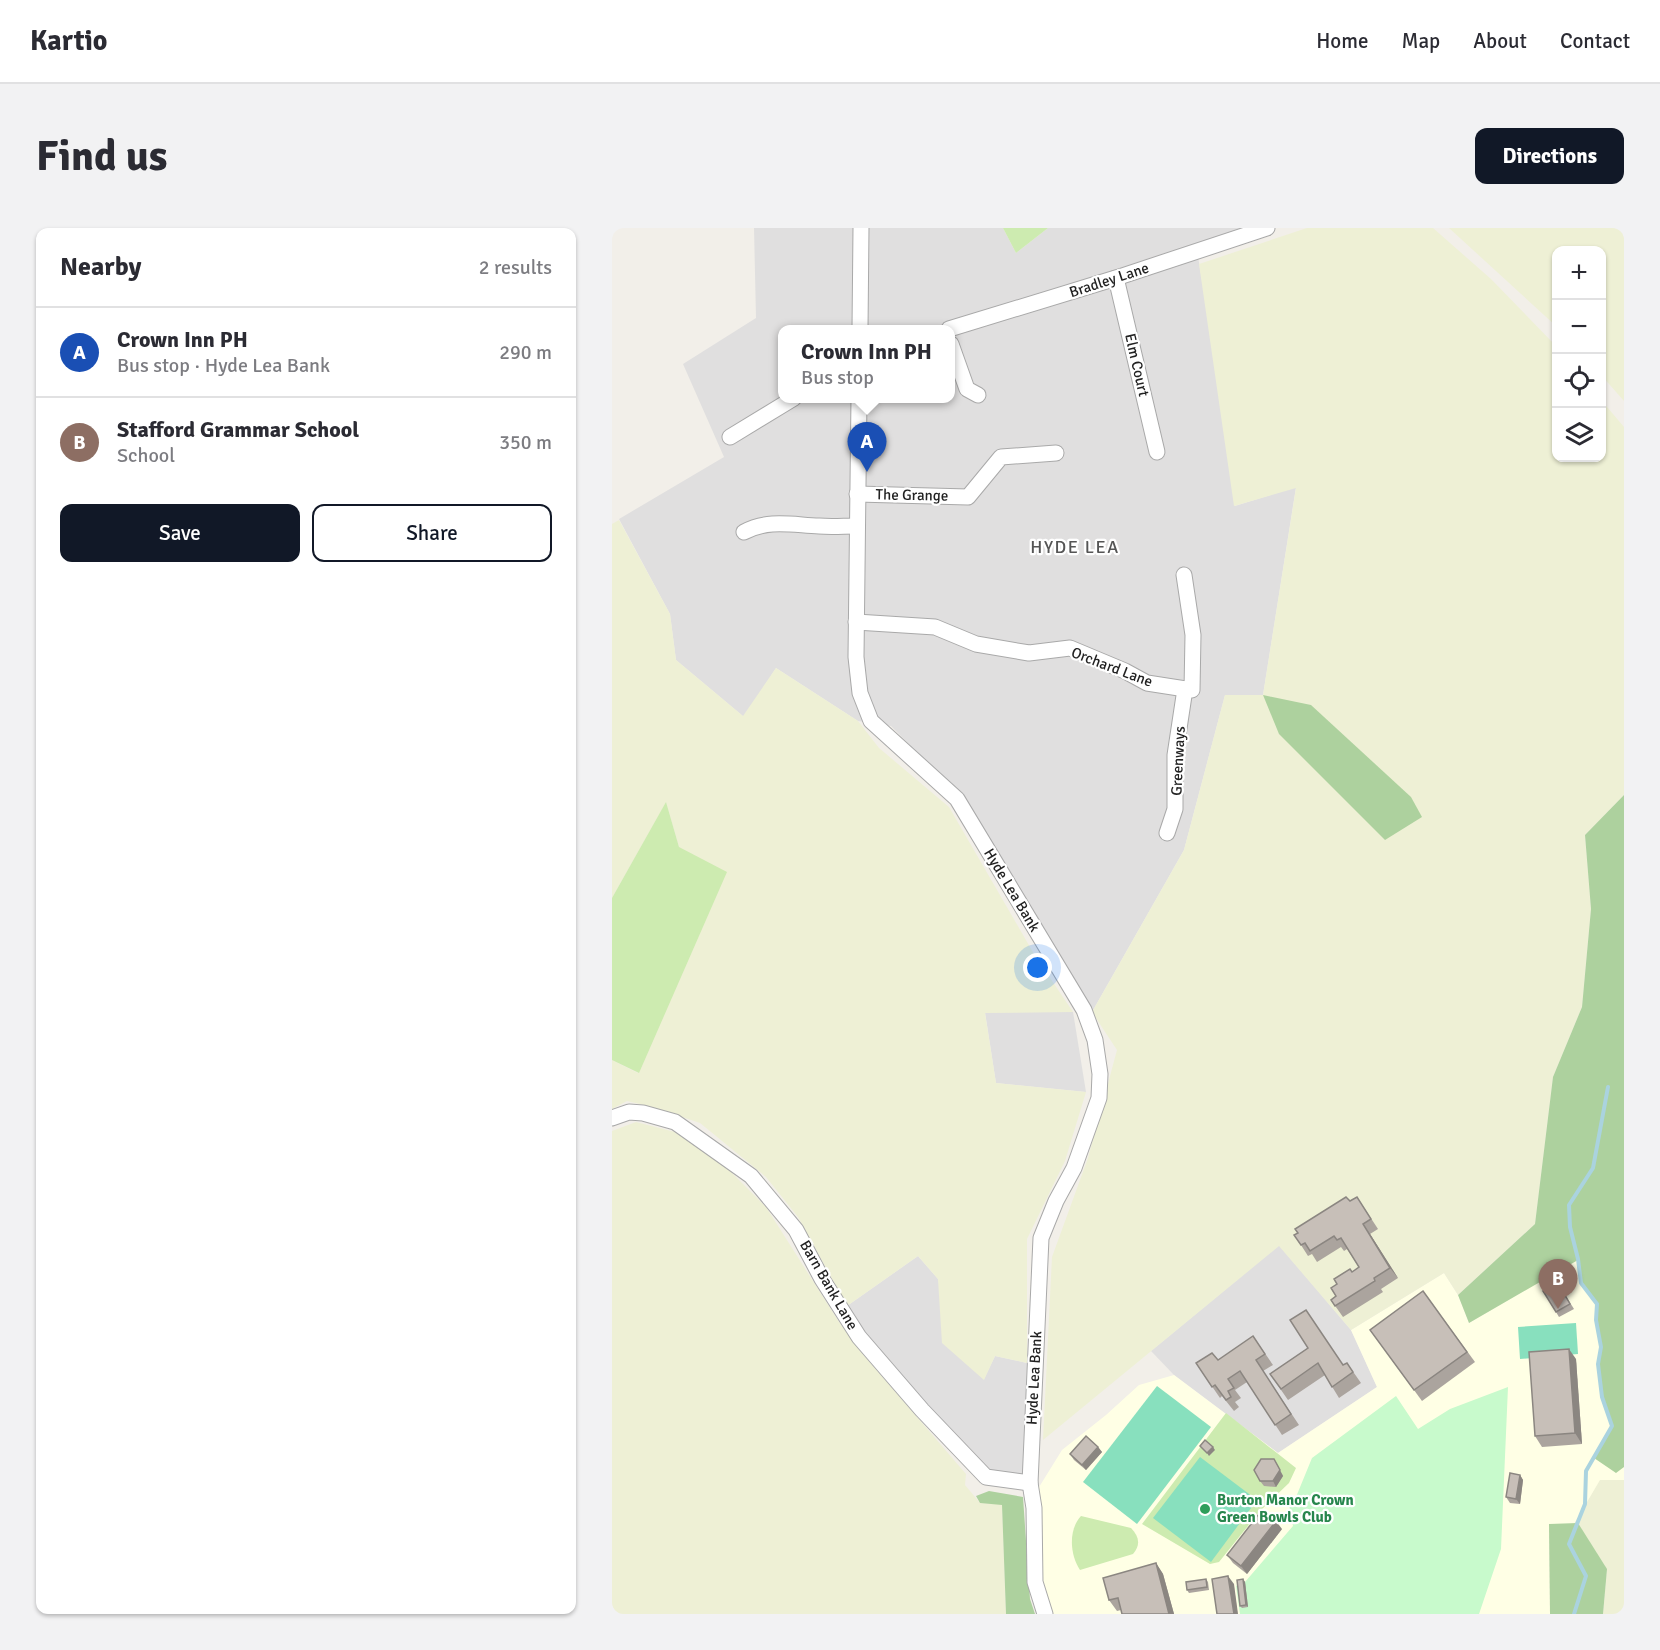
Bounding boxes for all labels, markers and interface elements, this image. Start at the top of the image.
text: Kartio [30,24,107,58]
text: Home [1316,28,1369,54]
text: Map [1402,28,1440,54]
text: About [1473,28,1527,54]
text: Contact [1560,28,1630,54]
button: Directions [1475,128,1624,184]
text: Find us [36,131,167,182]
map controls [1552,246,1606,462]
button: + [1552,246,1606,300]
text: Nearby [60,251,141,283]
text: 2 results [479,255,552,280]
street label: Bradley Lane [1067,259,1151,301]
button: − [1552,300,1606,354]
popup [778,325,955,403]
text: Crown Inn PH [117,326,248,353]
street label: Elm Court [1121,332,1153,398]
text: Crown Inn PH [801,338,932,365]
text: A [73,340,86,365]
text: 290 m [499,340,552,365]
text: Bus stop · Hyde Lea Bank [117,353,330,378]
button: locate [1552,354,1606,408]
text: Bus stop [801,365,874,390]
button: layers [1552,408,1606,462]
text: Stafford Grammar School [117,416,359,443]
pin: A [848,422,886,472]
text: B [73,430,86,455]
text: 350 m [499,430,552,455]
text: School [117,443,175,468]
street label: The Grange [876,485,948,505]
button: Save [60,504,300,562]
button: Share [312,504,552,562]
district label: HYDE LEA [1030,536,1120,558]
street label: Orchard Lane [1069,643,1155,691]
street label: Greenways [1167,725,1189,796]
street label: Hyde Lea Bank [980,845,1044,935]
your location [1023,953,1052,982]
street label: Barn Bank Lane [796,1237,862,1333]
pin: B [1538,1260,1578,1309]
street label: Hyde Lea Bank [1023,1330,1045,1425]
place label: Burton Manor Crown Green Bowls Club [1217,1491,1354,1526]
marker: Burton Manor Crown Green Bowls Club [1198,1502,1212,1516]

